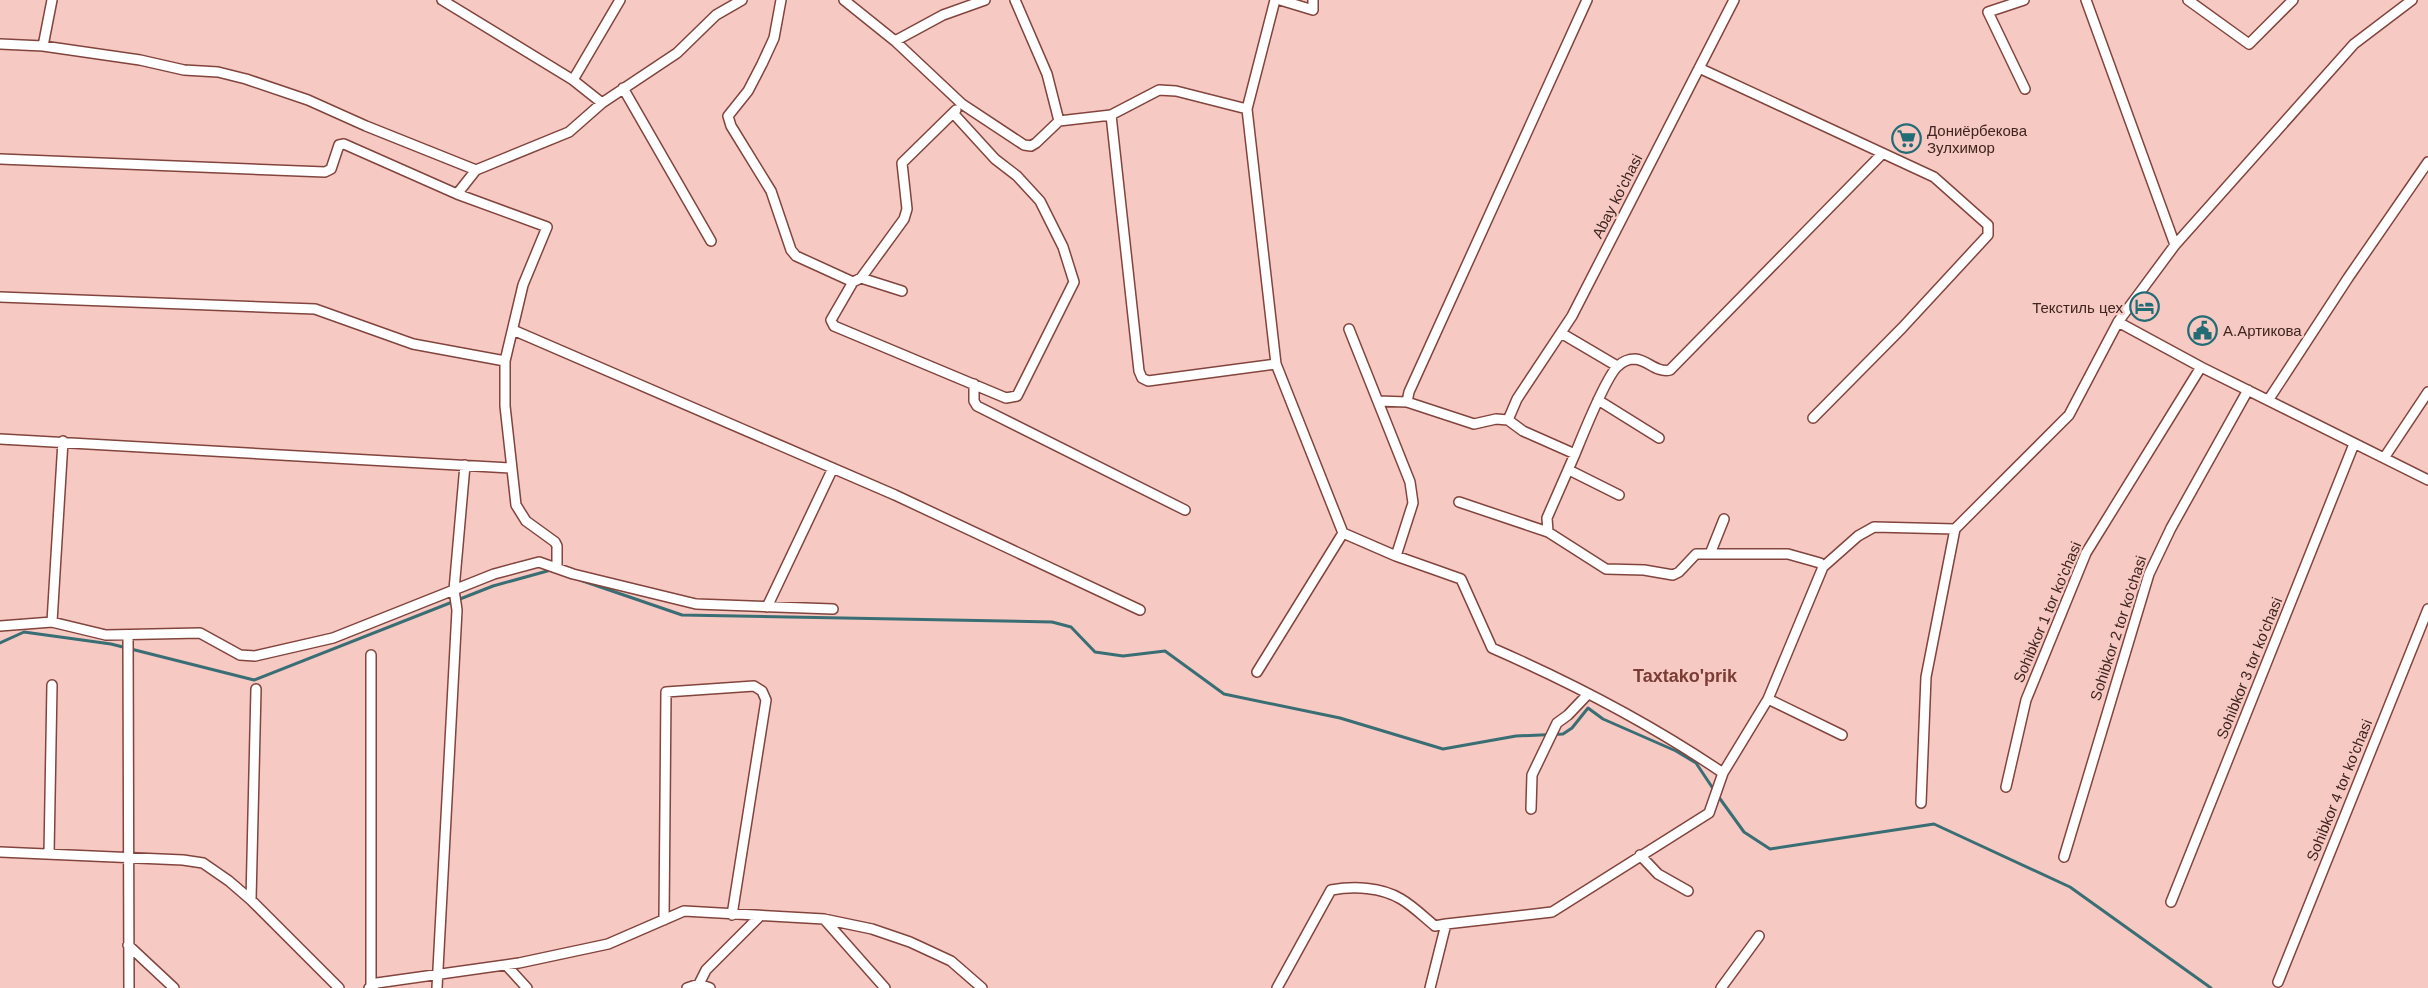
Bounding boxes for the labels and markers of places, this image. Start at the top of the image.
place label: Дониёрбекова Зулхимор [1927,122,2028,156]
supermarket icon: Дониёрбекова Зулхимор [1890,123,1922,155]
hotel icon: Текстиль цех [2128,291,2160,323]
place label: Текстиль цех [2032,299,2123,316]
public building icon: А.Артикова [2186,314,2218,346]
place label: А.Артикова [2223,322,2302,339]

